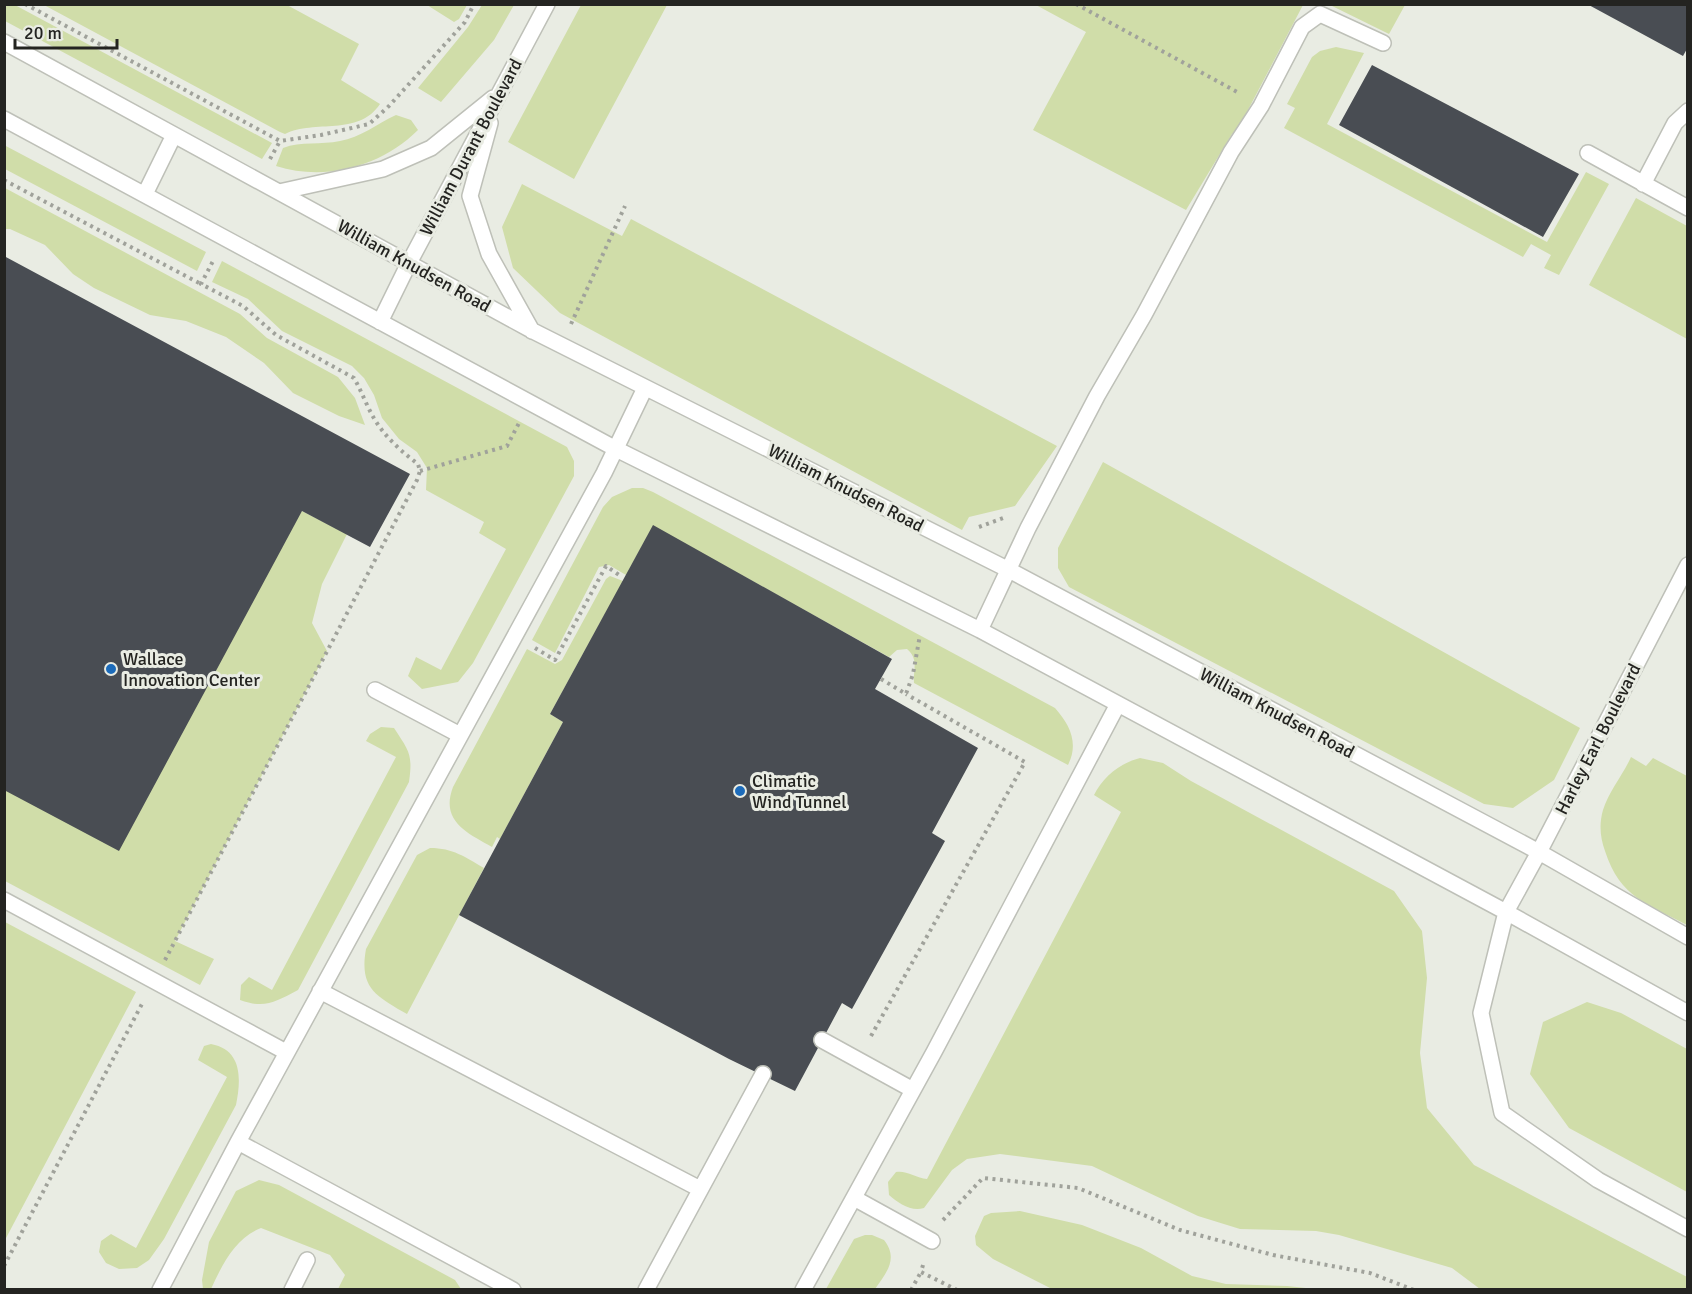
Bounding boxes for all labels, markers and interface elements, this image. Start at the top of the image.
scale bar [15,12,117,50]
text: 20 m [24,22,62,44]
street label: William Durant Boulevard [415,55,527,239]
street label: William Knudsen Road [333,215,495,317]
street label: William Knudsen Road [764,439,928,537]
place label: Wallace Innovation Center [123,648,260,691]
street label: Harley Earl Boulevard [1550,660,1646,818]
marker: Wallace Innovation Center [104,662,118,676]
street label: William Knudsen Road [1196,663,1358,763]
place label: Climatic Wind Tunnel [752,770,847,813]
marker: Climatic Wind Tunnel [733,784,747,798]

